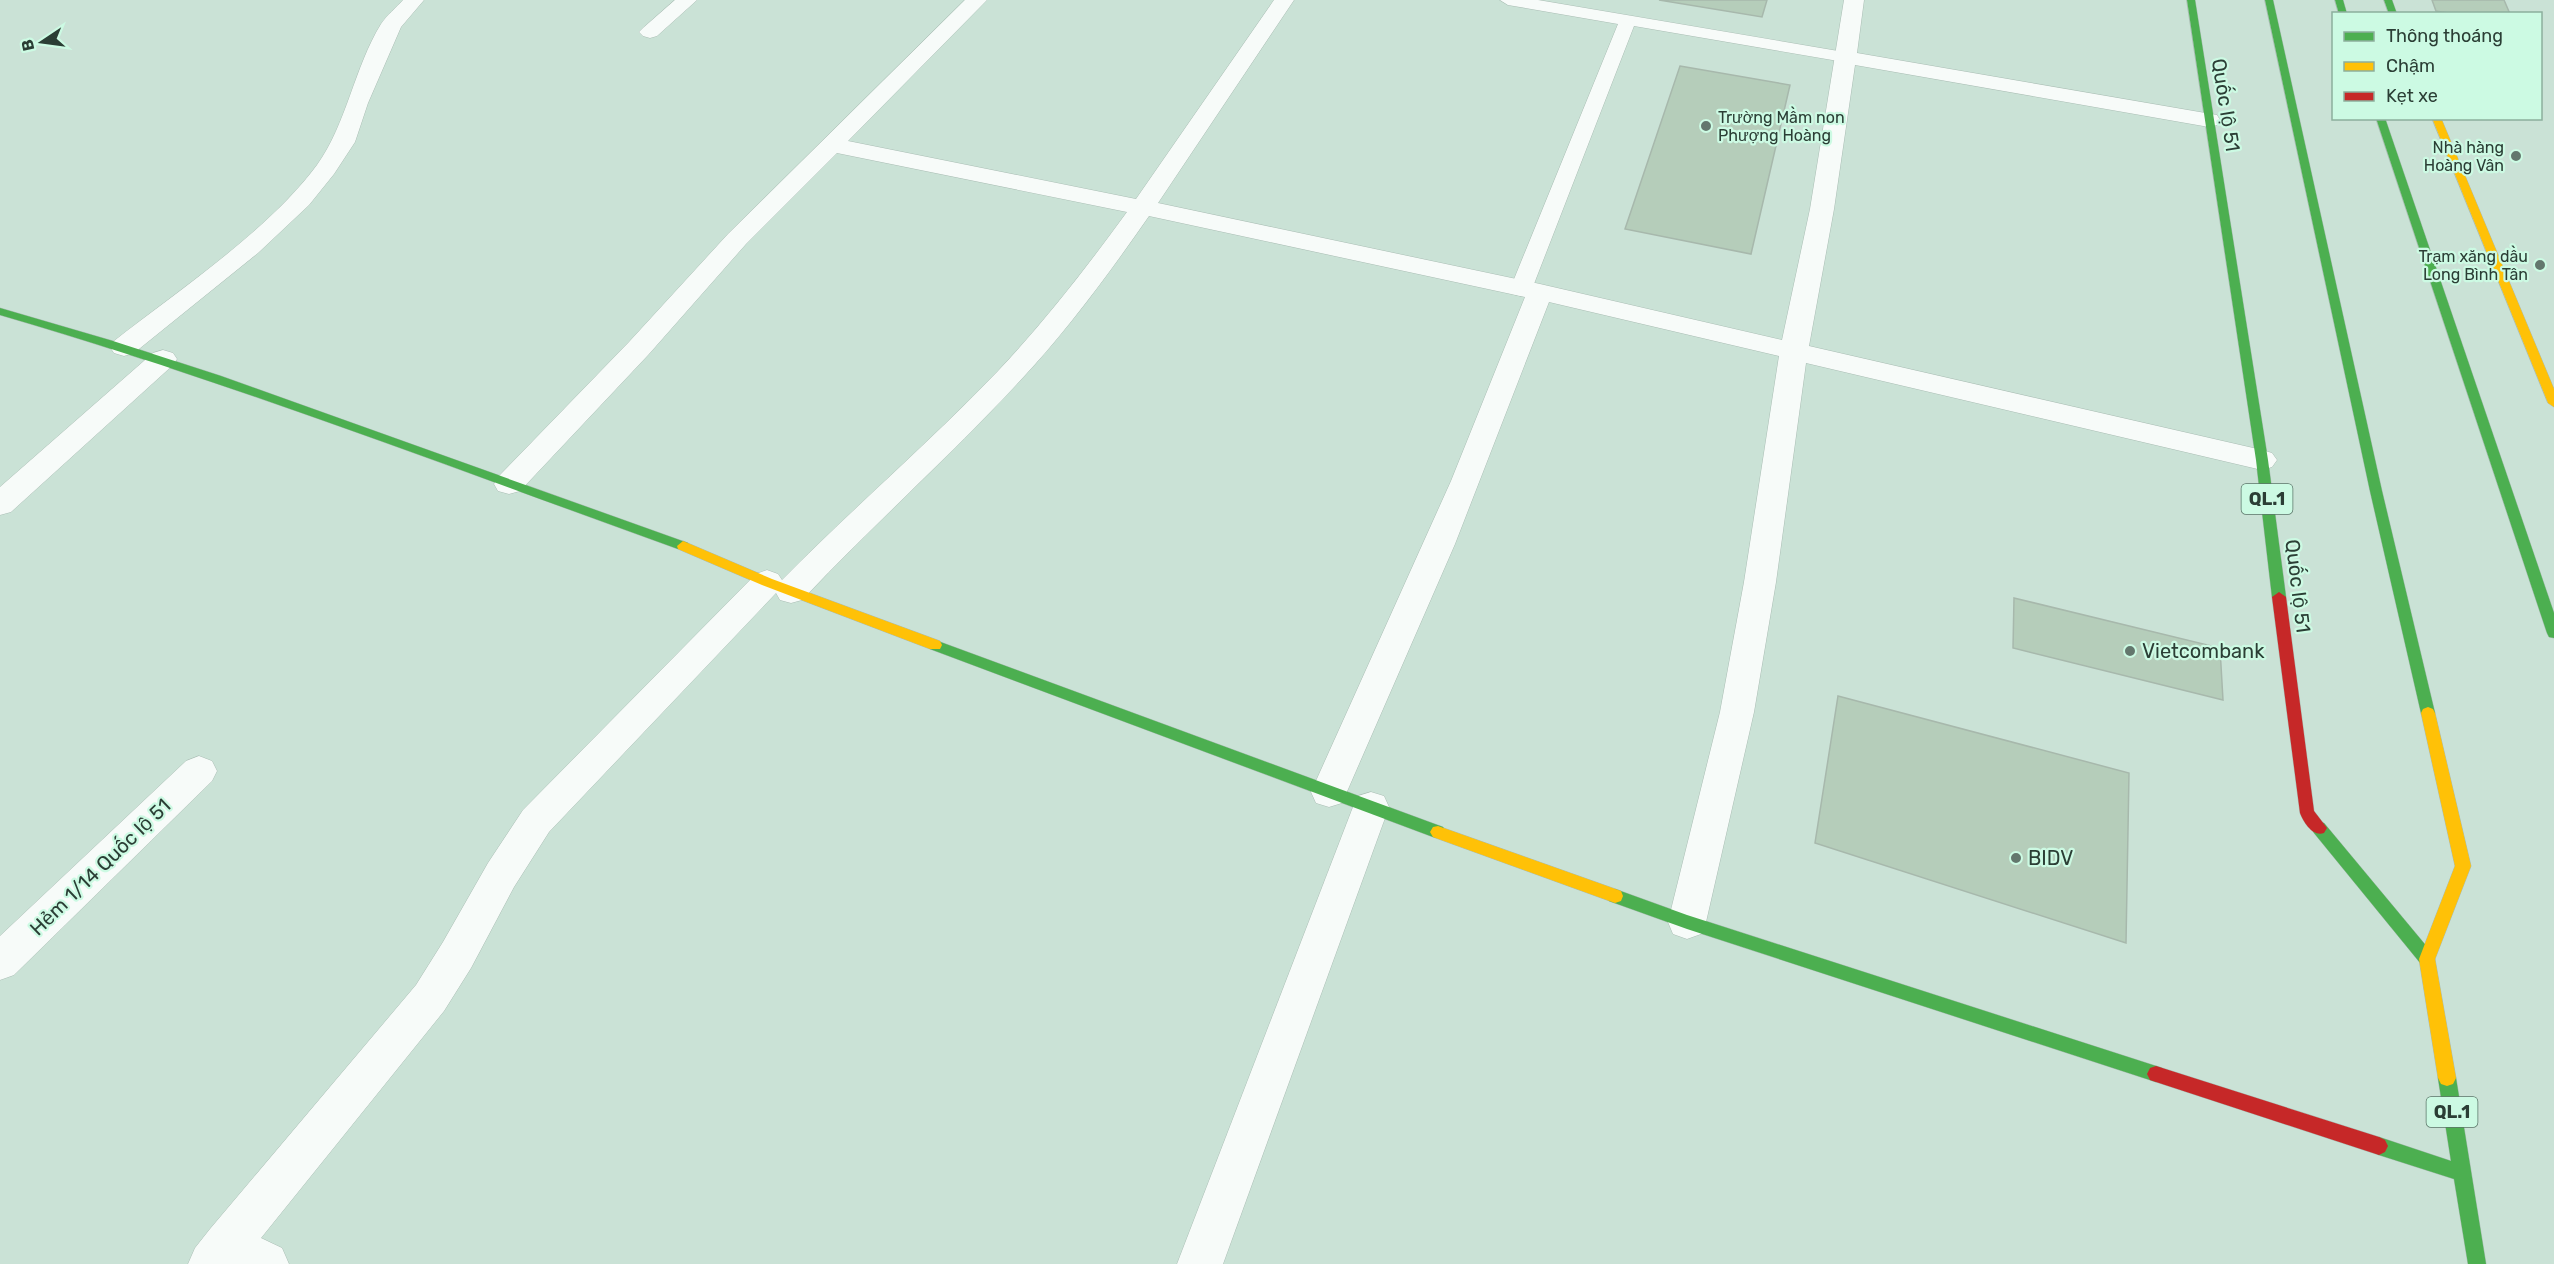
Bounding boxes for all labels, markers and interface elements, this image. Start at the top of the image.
north arrow [12,12,72,72]
legend [2332,12,2542,120]
text: Thông thoáng [2386,25,2503,47]
text: B [17,38,38,53]
text: Chậm [2386,55,2435,77]
street label: Quốc lộ 51 [2207,57,2245,153]
text: Kẹt xe [2386,85,2438,107]
place label: Trường Mầm non Phượng Hoàng [1718,106,1845,145]
marker: Trường Mầm non Phượng Hoàng [1699,119,1713,133]
place label: Nhà hàng Hoàng Vân [2424,138,2504,175]
marker: Nhà hàng Hoàng Vân [2509,149,2523,163]
place label: Trạm xăng dầu Long Bình Tân [2418,245,2528,284]
marker: Trạm xăng dầu Long Bình Tân [2533,258,2547,272]
road number: QL.1 [2242,484,2292,514]
street label: Quốc lộ 51 [2280,538,2316,634]
place label: Vietcombank [2142,639,2265,663]
marker: Vietcombank [2123,644,2137,658]
street label: Hẻm 1/14 Quốc lộ 51 [25,794,175,940]
place label: BIDV [2028,846,2073,870]
marker: BIDV [2009,851,2023,865]
road number: QL.1 [2426,1097,2478,1127]

